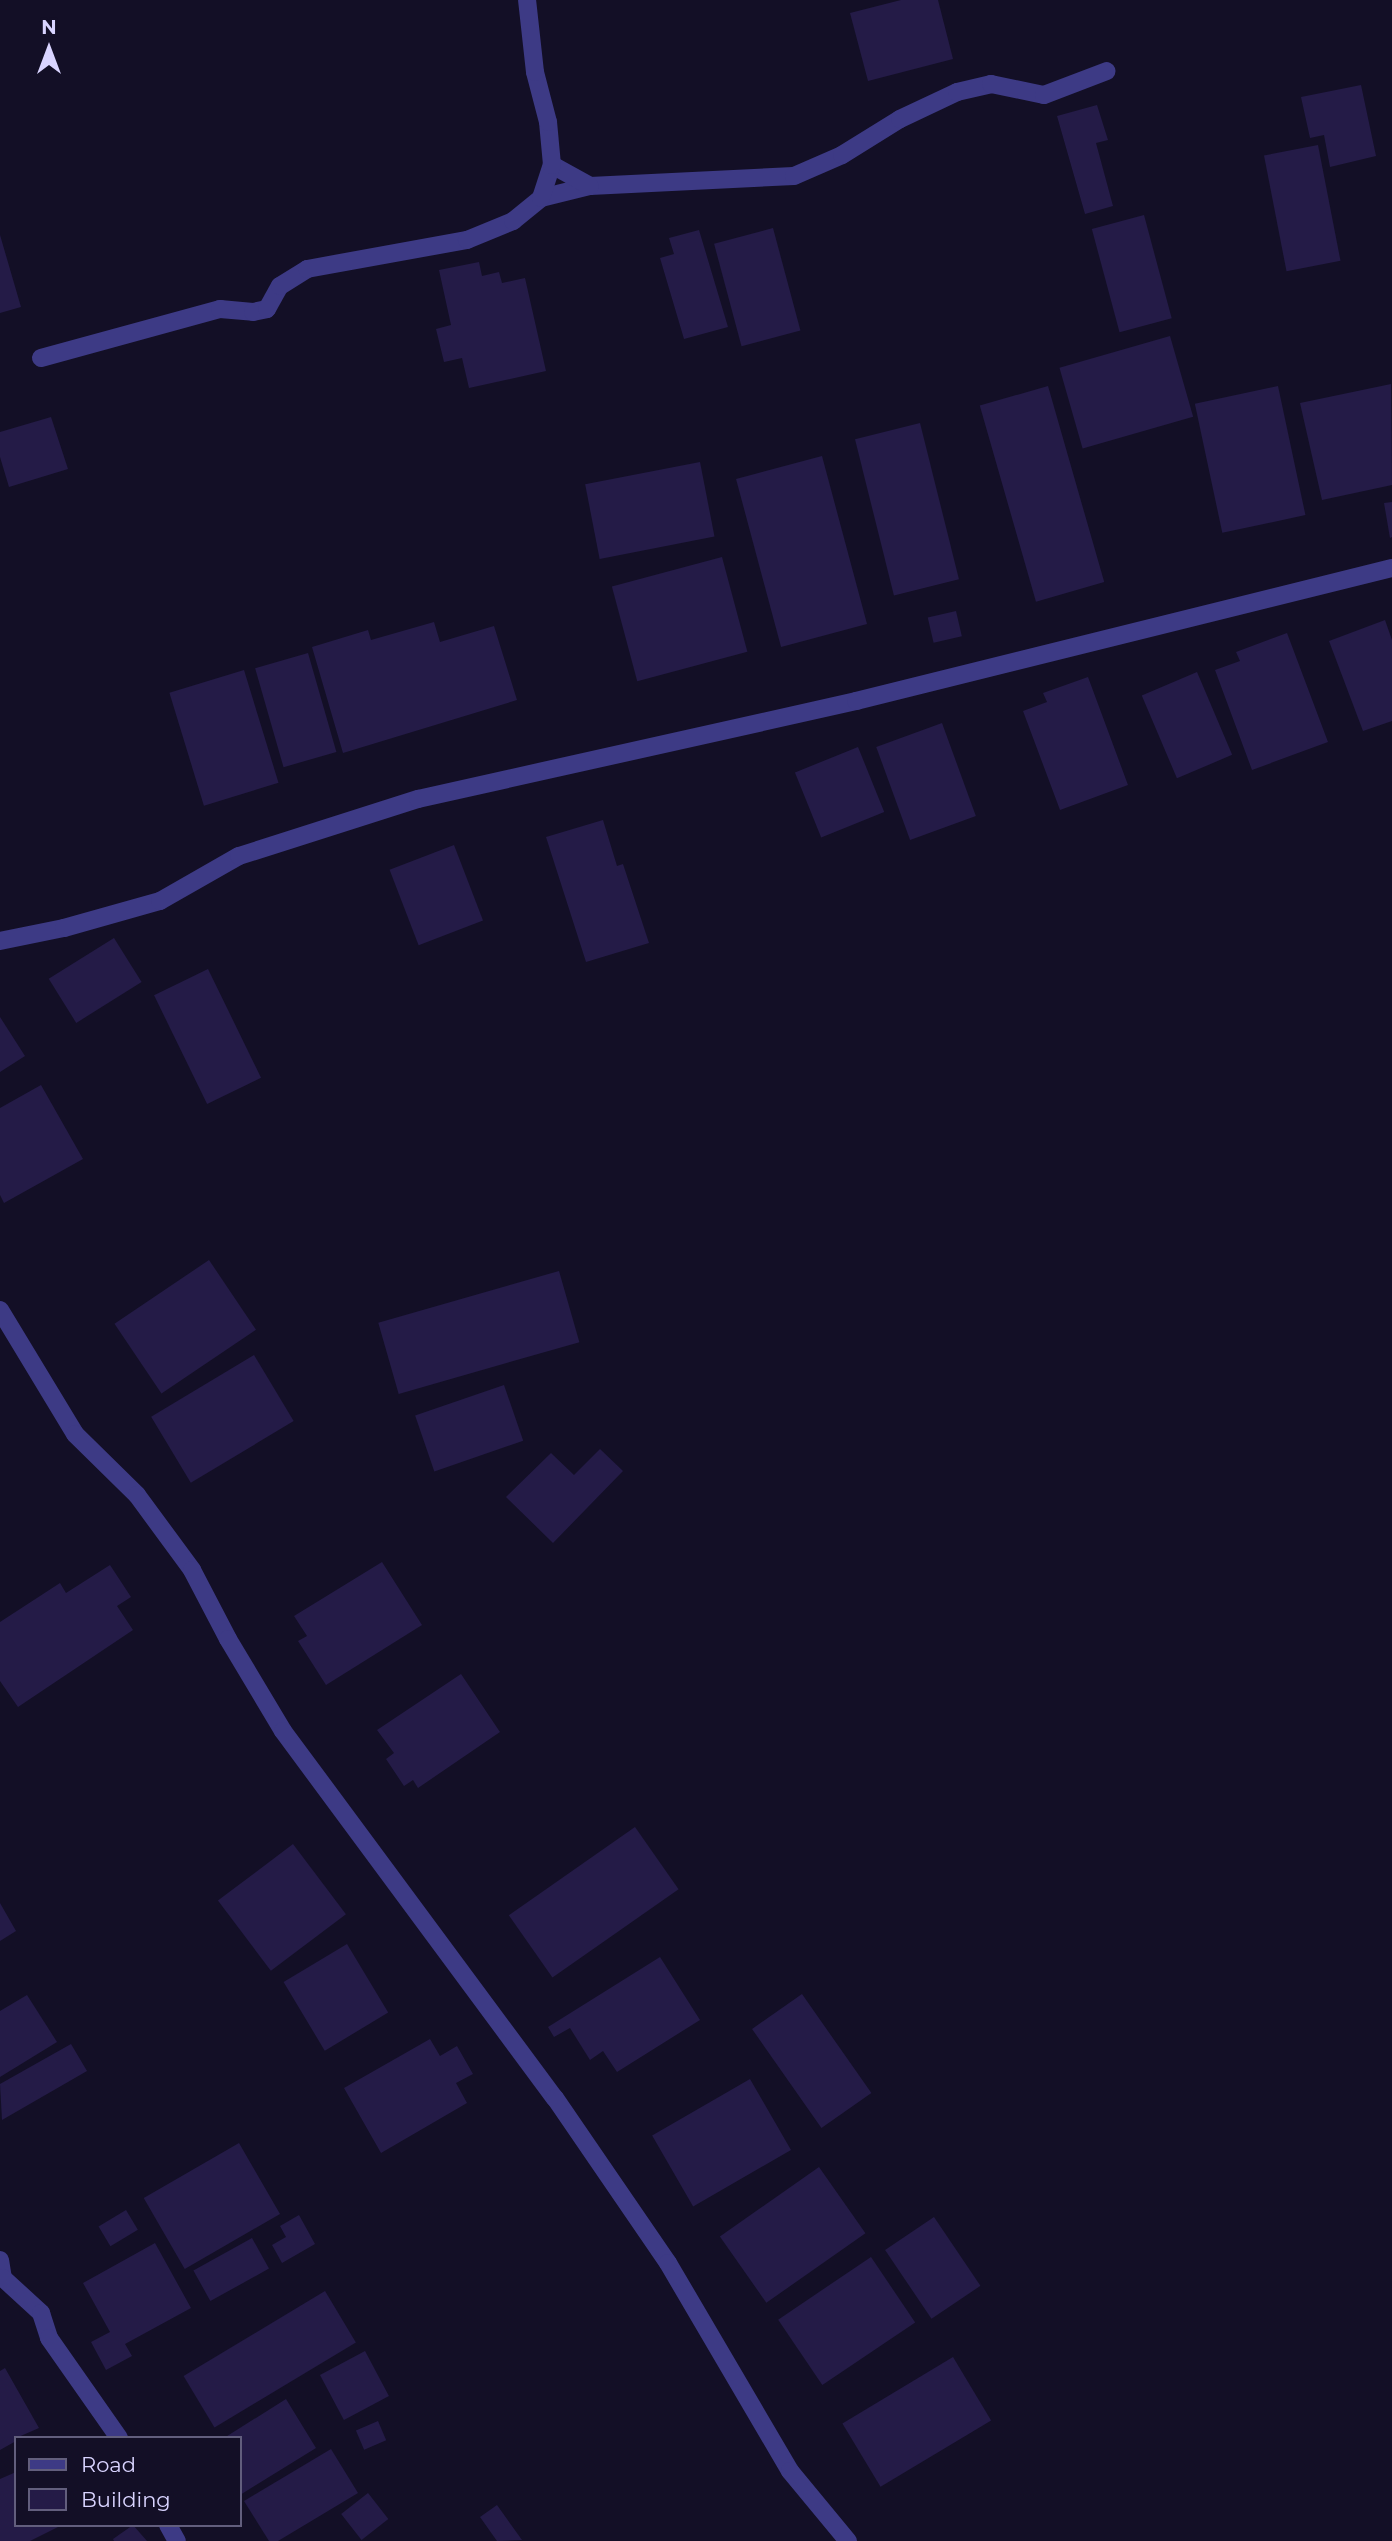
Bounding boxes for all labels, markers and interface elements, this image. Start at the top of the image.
north arrow [14,14,84,84]
text: N [41,16,57,39]
legend [14,2436,242,2527]
text: Road [81,2452,136,2477]
text: Building [81,2487,171,2512]

